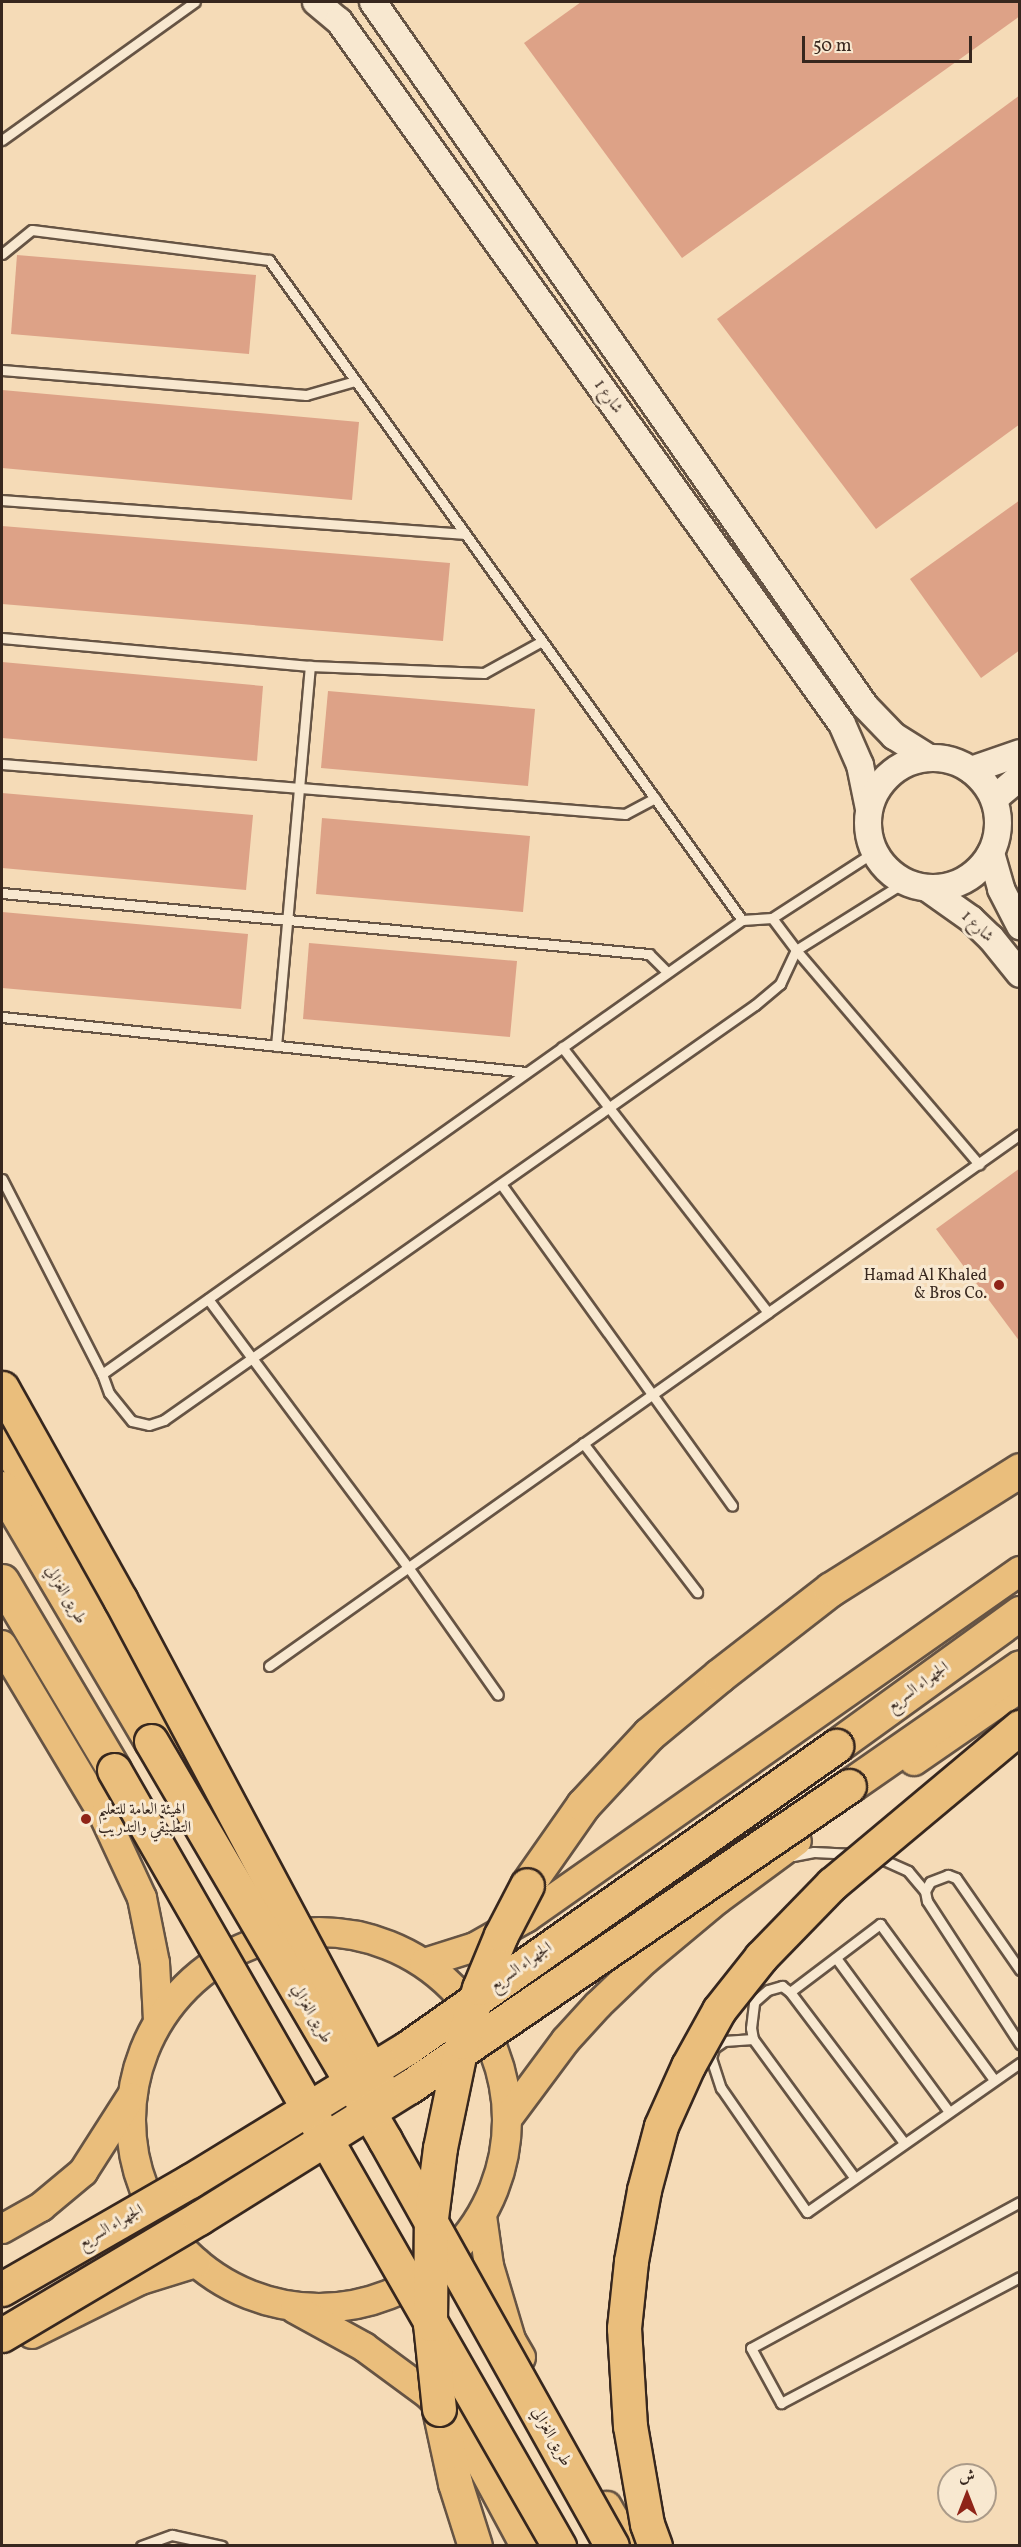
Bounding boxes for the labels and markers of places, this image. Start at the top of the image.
place label: Hamad Al Khaled & Bros Co. [864,1266,987,1304]
marker: Hamad Al Khaled & Bros Co. [992,1278,1006,1292]
place label: الهيئة العامة للتعليم التطبيقي والتدريب [98,1800,191,1838]
marker: الهيئة العامة للتعليم التطبيقي والتدريب [79,1812,93,1826]

